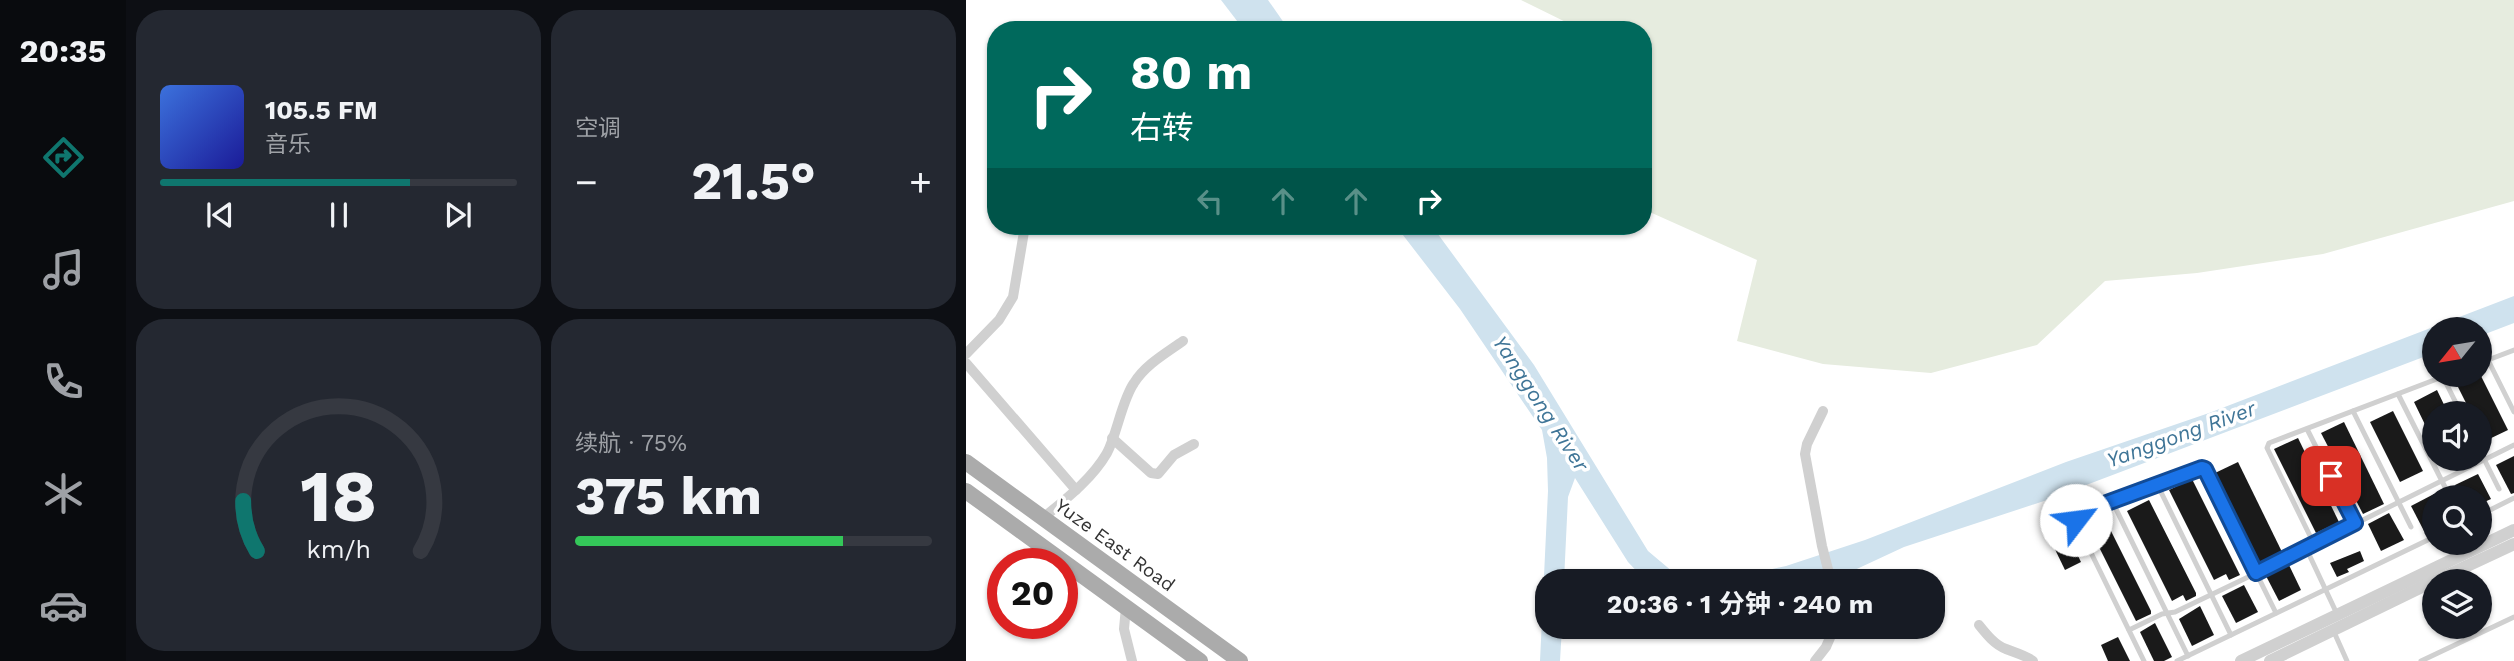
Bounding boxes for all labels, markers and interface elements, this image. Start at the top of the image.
text: 20:35 [20,32,106,70]
text: 80 m [1130,43,1252,101]
icon: right [1015,49,1106,140]
text: 105.5 FM [265,95,378,125]
text: 右转 [1130,109,1194,147]
text: 空调 [575,115,621,142]
text: 音乐 [265,131,311,158]
icon: directions [39,133,88,182]
text: 21.5° [691,151,816,212]
text: − [575,160,598,204]
text: + [909,160,932,204]
icon: left [1191,182,1229,220]
icon: ahead [1264,182,1302,220]
icon: ahead [1337,182,1375,220]
icon: right [1410,182,1448,220]
icon: previous [201,196,239,234]
icon: pause [320,196,358,234]
icon: next [439,196,477,234]
icon: music [39,245,88,294]
north arrow [2422,317,2492,387]
map controls [2422,317,2492,639]
water label: Yanggong River [1488,331,1595,476]
icon: phone [39,357,88,406]
water label: Yanggong River [2103,395,2260,473]
button: sound [2422,401,2492,471]
text: 续航 · 75% [575,430,687,457]
pin [2301,446,2361,506]
text: 18 [300,453,377,539]
icon: arrive [2312,457,2350,495]
text: 375 km [575,466,762,527]
icon: climate [39,469,88,518]
position arrow [2039,483,2113,557]
button: search [2422,485,2492,555]
street label: Yuze East Road [1051,494,1179,596]
text: km/h [306,535,371,564]
speed limit sign: 20 [987,548,1078,639]
button: layers [2422,569,2492,639]
icon: car [39,581,88,630]
text: 20:36 · 1 分钟 · 240 m [1607,589,1873,619]

